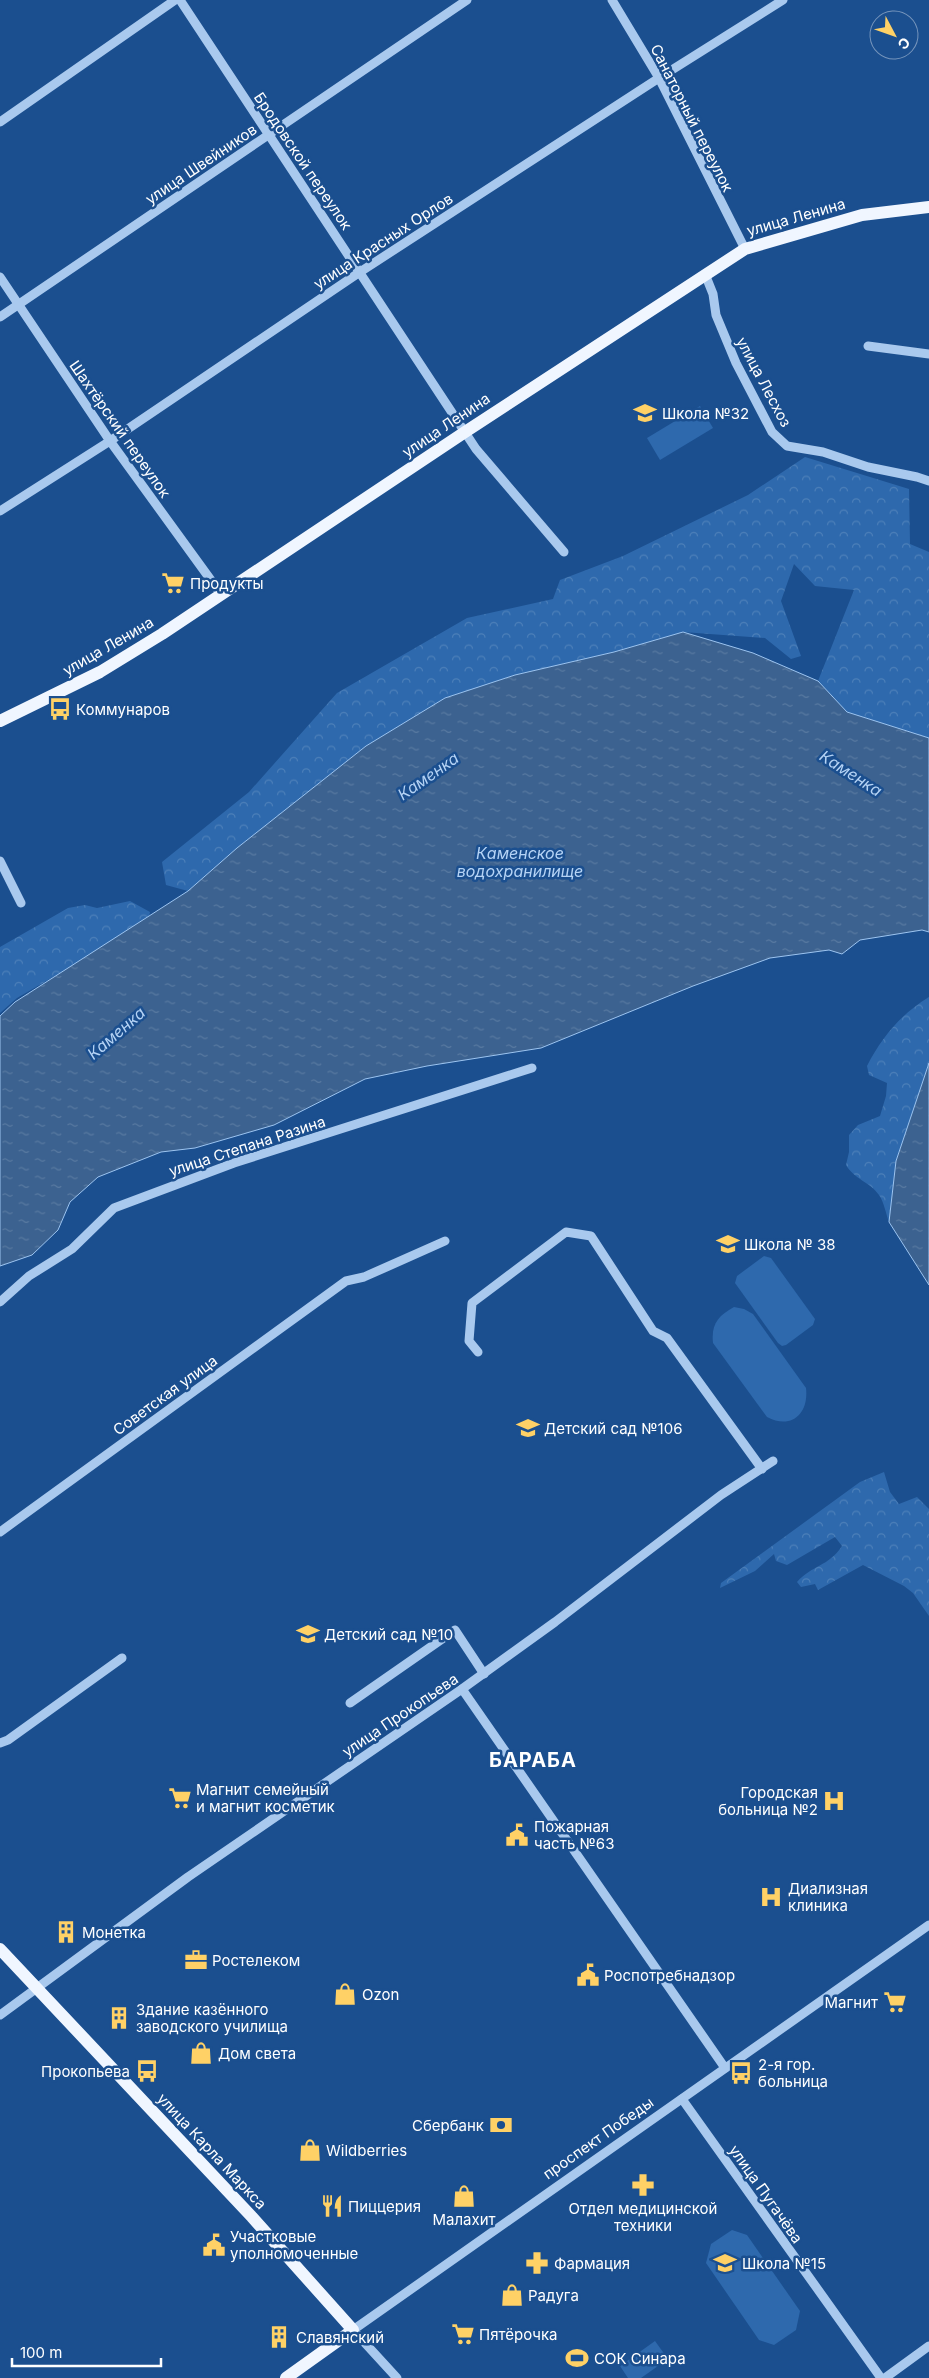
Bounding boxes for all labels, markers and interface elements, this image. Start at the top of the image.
north arrow [869,10,919,60]
text: С [894,34,914,53]
street label: Санаторный переулок [646,41,738,195]
street label: Бродовской переулок [250,89,356,233]
street label: улица Швейников [142,120,260,208]
street label: улица Красных Орлов [310,189,456,293]
street label: улица Ленина [744,194,848,240]
street label: улица Лесхоз [732,334,796,430]
street label: Шахтёрский переулок [65,357,175,501]
street label: улица Ленина [398,389,494,461]
school or university icon: Школа №32 [632,400,658,426]
place label: Школа №32 [662,404,749,423]
supermarket icon: Продукты [160,570,186,596]
place label: Продукты [190,574,264,593]
street label: улица Ленина [59,612,157,680]
bus stop icon: Коммунаров [47,696,73,722]
place label: Коммунаров [76,700,170,719]
water label: Каменка [816,746,886,801]
water label: Каменка [394,748,463,804]
water label: Каменское водохранилище [457,843,583,881]
water label: Каменка [83,1002,149,1064]
street label: улица Степана Разина [166,1112,328,1180]
school or university icon: Школа № 38 [715,1231,741,1257]
place label: Школа № 38 [744,1235,836,1254]
street label: Советская улица [109,1351,221,1439]
school or university icon: Детский сад №106 [515,1415,541,1441]
place label: Детский сад №106 [544,1419,682,1438]
school or university icon: Детский сад №10 [295,1621,321,1647]
place label: Детский сад №10 [324,1625,453,1644]
street label: улица Прокопьева [338,1669,462,1761]
district label: БАРАБА [489,1748,577,1772]
place label: Магнит семейный и магнит косметик [196,1780,335,1816]
place label: Городская больница №2 [718,1783,818,1819]
supermarket icon: Магнит семейный и магнит косметик [167,1785,193,1811]
hospital icon: Городская больница №2 [821,1788,847,1814]
place label: Пожарная часть №63 [534,1817,614,1853]
public building icon: Пожарная часть №63 [504,1822,530,1848]
place label: Диализная клиника [788,1879,868,1915]
hospital icon: Диализная клиника [758,1884,784,1910]
building icon: Монетка [53,1919,79,1945]
place label: Монетка [82,1923,146,1942]
office icon: Ростелеком [183,1947,209,1973]
place label: Ростелеком [212,1951,300,1970]
public building icon: Роспотребнадзор [575,1962,601,1988]
place label: Роспотребнадзор [604,1966,735,1985]
shop icon: Ozon [332,1981,358,2007]
place label: Ozon [362,1985,399,2004]
supermarket icon: Магнит [882,1989,908,2015]
place label: Магнит [825,1993,878,2012]
place label: Здание казённого заводского училища [136,2000,288,2036]
building icon: Здание казённого заводского училища [106,2005,132,2031]
shop icon: Дом света [188,2040,214,2066]
place label: Дом света [218,2044,296,2063]
place label: 2-я гор. больница [758,2055,828,2091]
bus stop icon: Прокопьева [134,2058,160,2084]
bus stop icon: 2-я гор. больница [728,2060,754,2086]
place label: Прокопьева [41,2062,130,2081]
street label: улица Карла Маркса [153,2089,271,2213]
street label: проспект Победы [539,2093,657,2183]
bank icon: Сбербанк [488,2112,514,2138]
place label: Сбербанк [412,2116,484,2135]
shop icon: Wildberries [297,2137,323,2163]
place label: Wildberries [326,2141,407,2160]
street label: улица Пугачёва [725,2141,807,2247]
pharmacy icon: Отдел медицинской техники [630,2172,656,2198]
shop icon: Малахит [451,2183,477,2209]
restaurant icon: Пиццерия [319,2193,345,2219]
place label: Пиццерия [348,2197,421,2216]
place label: Отдел медицинской техники [569,2199,717,2235]
place label: Малахит [432,2210,496,2229]
place label: Участковые уполномоченные [230,2227,358,2263]
public building icon: Участковые уполномоченные [201,2232,227,2258]
pharmacy icon: Фармация [524,2250,550,2276]
school or university icon: Школа №15 [712,2250,738,2276]
place label: Фармация [554,2254,630,2273]
place label: Школа №15 [742,2254,826,2273]
shop icon: Радуга [499,2282,525,2308]
place label: Радуга [528,2286,579,2305]
supermarket icon: Пятёрочка [450,2321,476,2347]
building icon: Славянский [266,2324,292,2350]
place label: Пятёрочка [479,2325,558,2344]
place label: Славянский [296,2328,384,2347]
scale bar [12,2336,161,2368]
text: 100 m [20,2343,62,2362]
sports icon: СОК Синара [564,2345,590,2371]
place label: СОК Синара [594,2349,686,2368]

